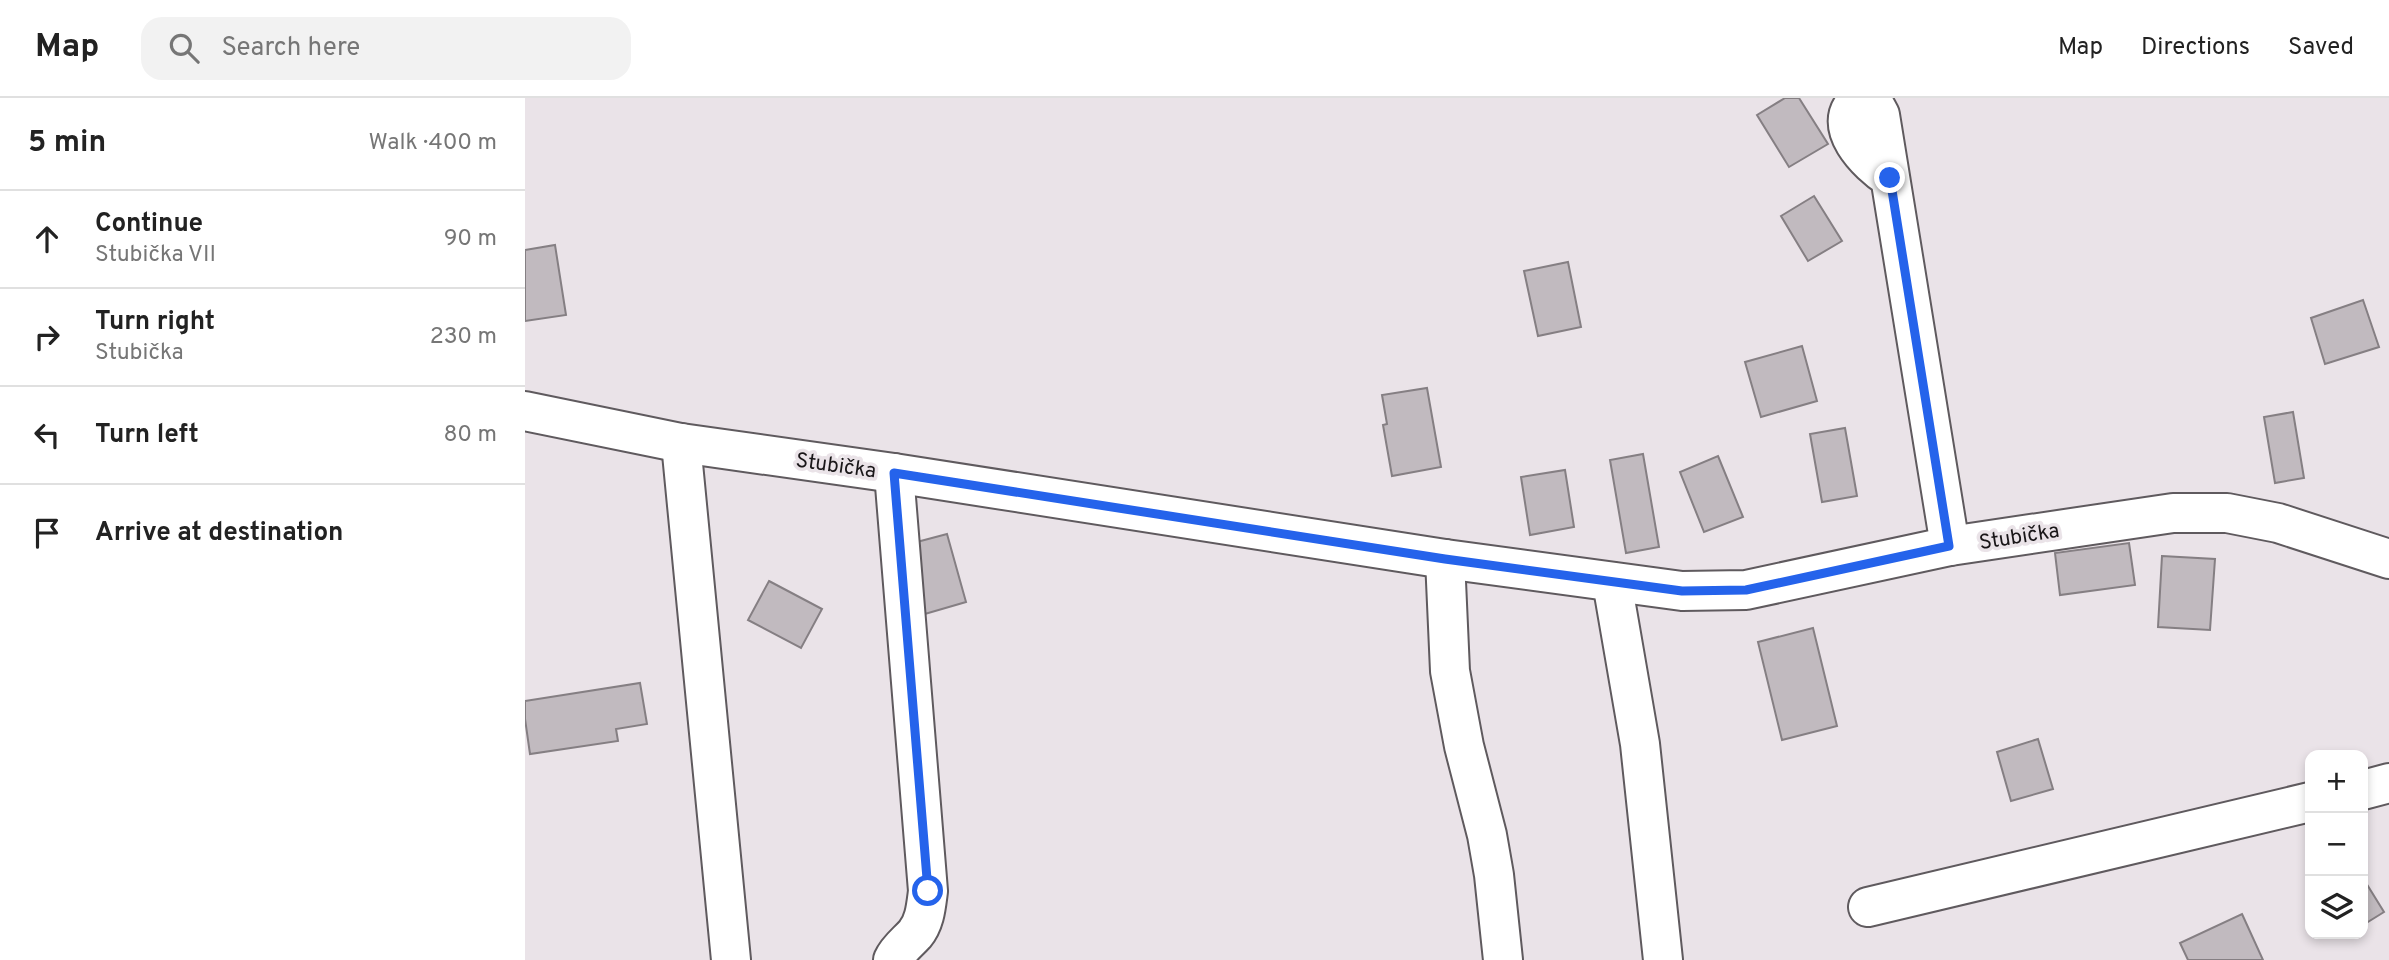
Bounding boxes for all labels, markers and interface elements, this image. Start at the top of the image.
search box [141,17,631,80]
text: Map [35,27,99,69]
icon: search [165,29,203,67]
text: Search here [221,32,360,65]
text: Map [2058,33,2103,63]
text: Directions [2141,33,2250,63]
text: Saved [2288,33,2354,63]
text: 5 min [28,125,106,162]
text: Walk · 400 m [369,129,497,158]
route end [1874,162,1905,193]
text: Continue [95,208,203,241]
icon: ahead [28,220,66,258]
text: 90 m [444,225,497,254]
text: Stubička VII [95,241,216,270]
text: Turn right [95,306,215,339]
icon: right [28,318,66,356]
text: 230 m [430,323,497,352]
text: Stubička [95,339,184,368]
icon: left [28,416,66,454]
text: Turn left [95,419,199,452]
text: 80 m [444,421,497,450]
street label: Stubička [794,447,878,485]
icon: arrive [28,514,66,552]
text: Arrive at destination [95,517,343,550]
street label: Stubička [1977,518,2061,557]
map controls [2305,750,2368,939]
button: + [2305,750,2368,813]
button: − [2305,813,2368,876]
route start [912,875,943,906]
button: layers [2305,876,2368,939]

